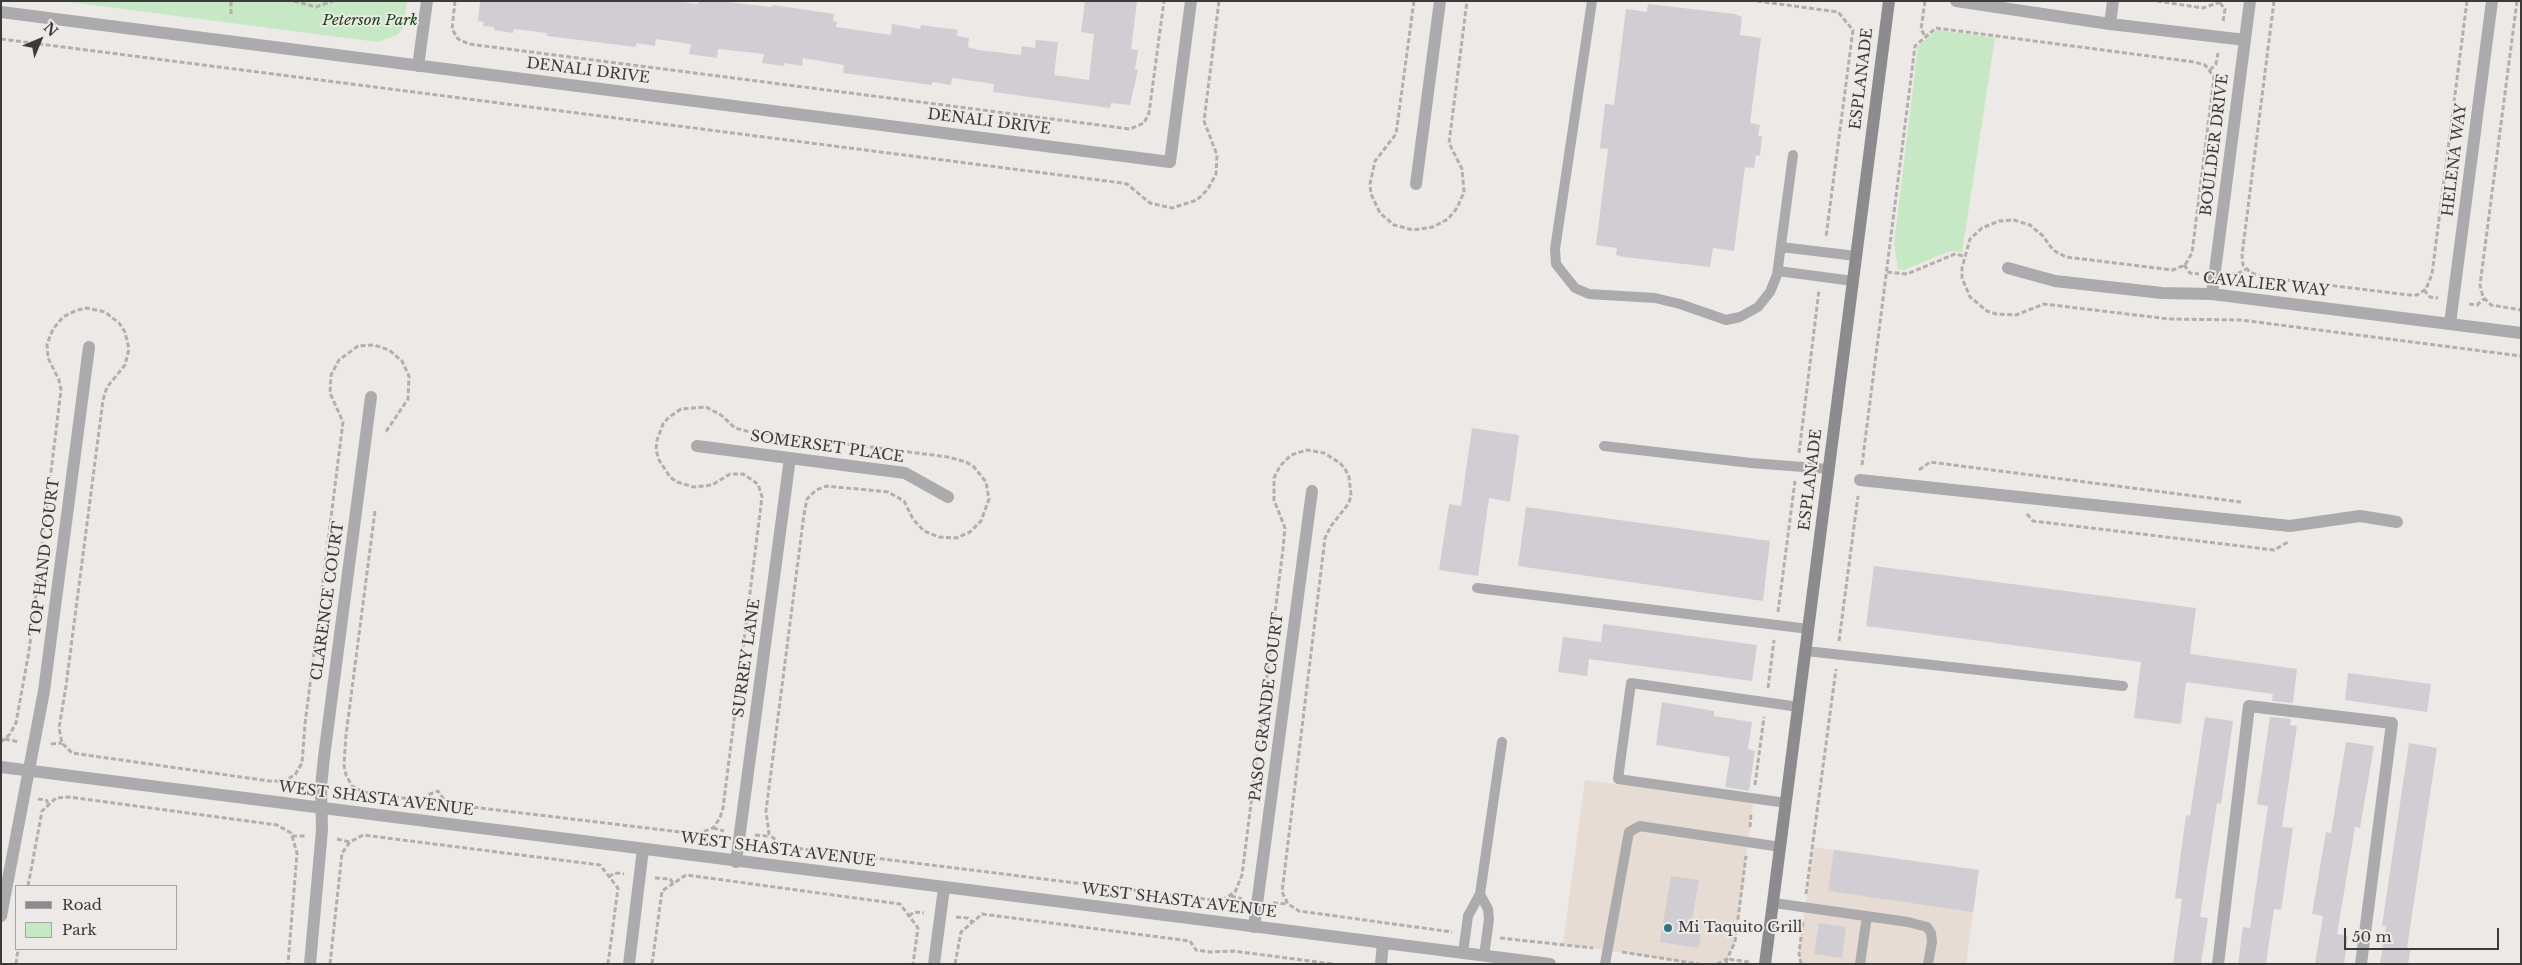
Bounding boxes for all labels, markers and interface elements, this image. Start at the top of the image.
park label: Peterson Park [322,12,418,30]
north arrow [15,15,65,65]
text: N [40,18,62,40]
street label: ESPLANADE [1847,27,1877,131]
street label: DENALI DRIVE [525,55,651,87]
street label: BOULDER DRIVE [2197,73,2233,217]
street label: HELENA WAY [2439,102,2471,218]
street label: DENALI DRIVE [926,106,1052,138]
street label: CAVALIER WAY [2202,269,2330,301]
street label: SOMERSET PLACE [749,427,905,467]
street label: ESPLANADE [1796,428,1826,532]
street label: TOP HAND COURT [26,477,64,637]
street label: CLARENCE COURT [308,520,348,682]
street label: SURREY LANE [730,598,764,718]
street label: PASO GRANDE COURT [1246,612,1288,802]
street label: WEST SHASTA AVENUE [277,778,475,820]
street label: WEST SHASTA AVENUE [679,829,877,871]
street label: WEST SHASTA AVENUE [1080,880,1278,922]
legend [15,885,178,950]
text: Road [62,895,102,914]
scale bar [2347,918,2502,950]
place label: Mi Taquito Grill [1678,919,1802,937]
text: Park [62,920,97,939]
marker: Mi Taquito Grill [1662,922,1674,934]
text: 50 m [2352,927,2392,946]

